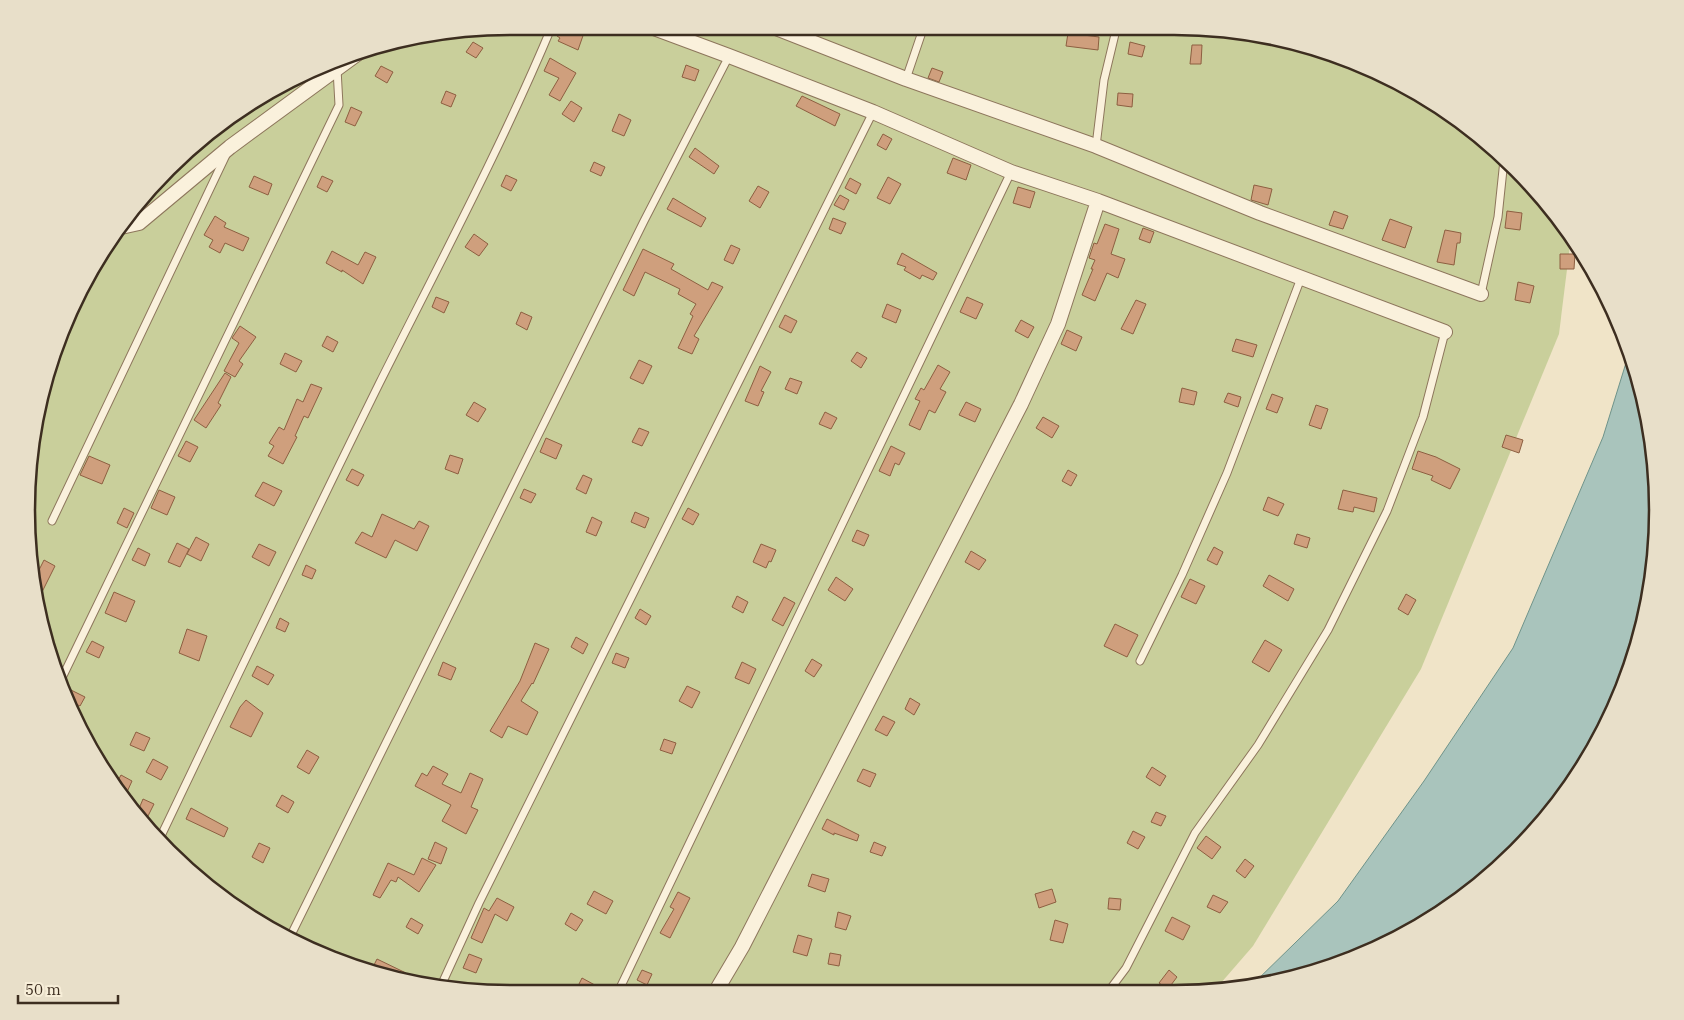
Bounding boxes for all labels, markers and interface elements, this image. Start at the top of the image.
scale bar [18,972,118,1004]
text: 50 m [25,980,61,999]

